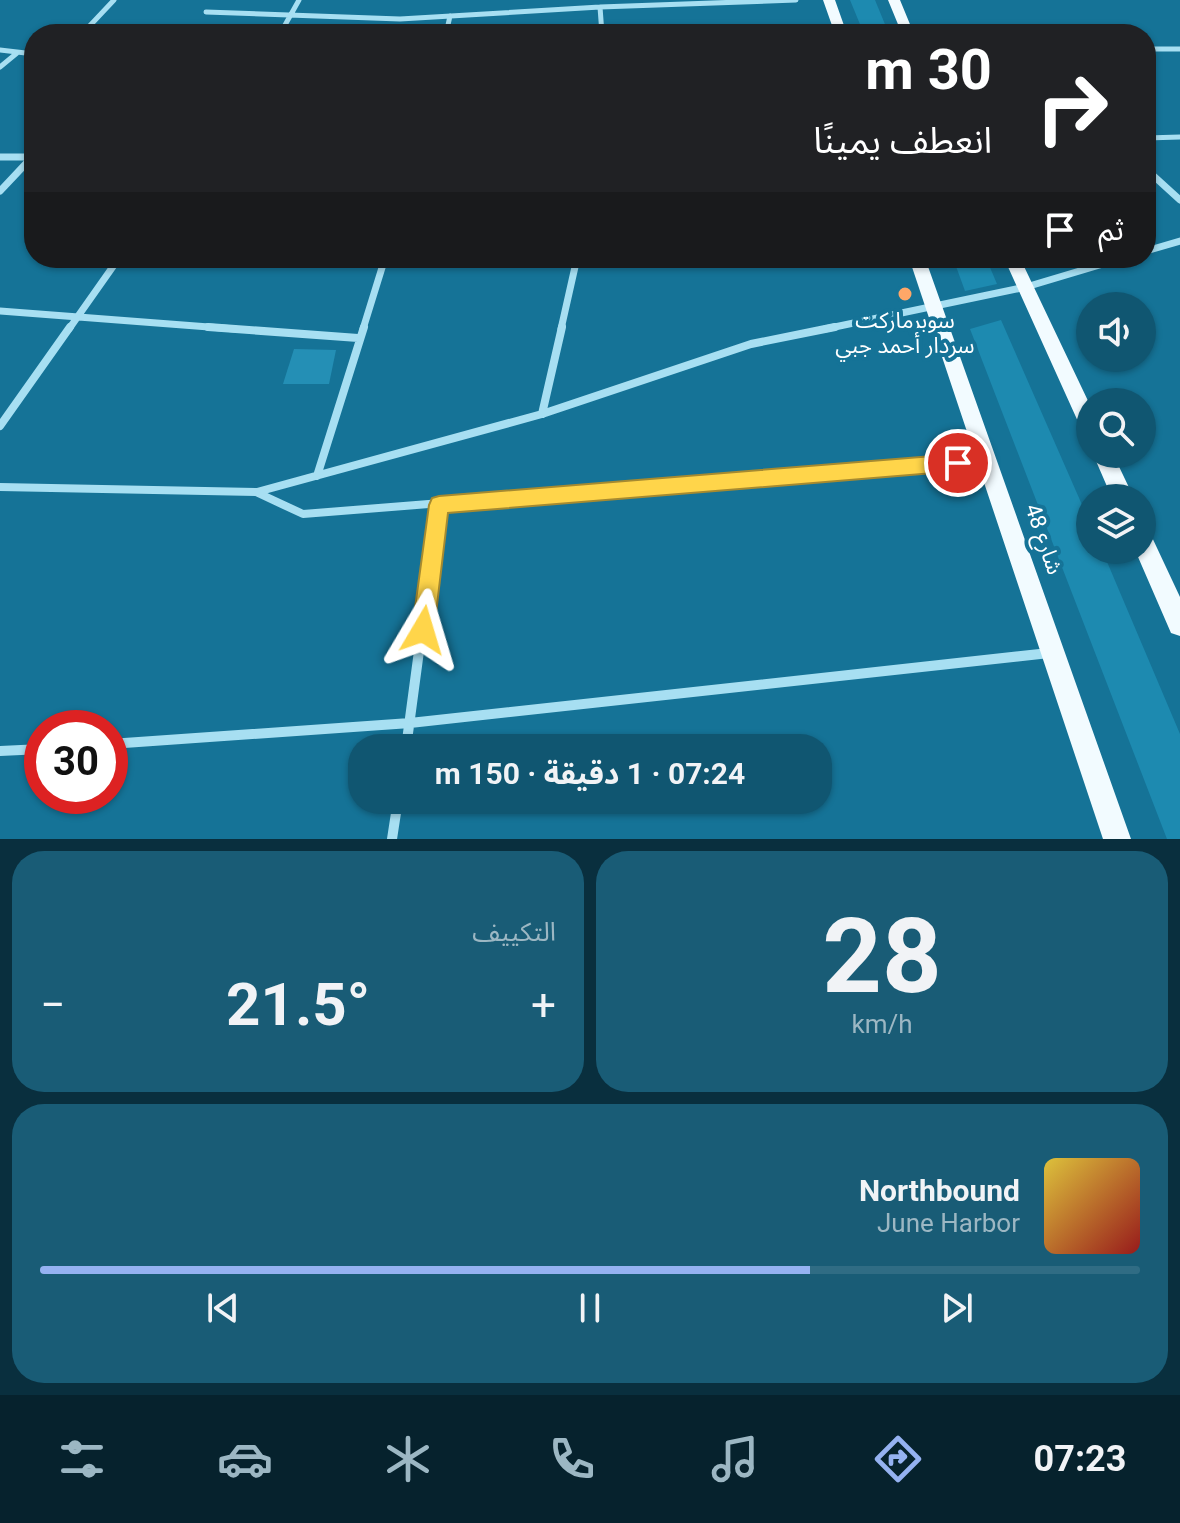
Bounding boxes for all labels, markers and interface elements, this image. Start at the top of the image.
text: 30 m [865,37,992,103]
icon: right [1020,56,1124,160]
text: انعطف يمينًا [813,120,992,162]
icon: arrive [1038,208,1082,252]
text: ثم [1098,212,1124,247]
marker: سوبرماركت سردار أحمد جبي [896,285,914,303]
map controls [1076,292,1156,564]
button: sound [1076,292,1156,372]
place label: سوبرماركت سردار أحمد جبي [835,308,975,362]
button: search [1076,388,1156,468]
pin [924,429,992,497]
icon: arrive [936,441,980,485]
button: layers [1076,484,1156,564]
street label: 48 شارع [1017,500,1068,579]
position arrow [381,588,465,672]
speed limit sign: 30 [24,710,128,814]
text: 07:24 · 1 دقيقة · 150 m [435,756,745,791]
text: 28 [822,896,942,1017]
text: التكييف [472,917,556,947]
text: 21.5° [226,969,370,1040]
text: − [40,979,65,1031]
text: + [531,979,556,1031]
text: km/h [851,1009,913,1039]
text: Northbound [859,1173,1020,1208]
text: June Harbor [877,1208,1020,1238]
icon: previous [201,1286,245,1330]
icon: pause [568,1286,612,1330]
icon: next [935,1286,979,1330]
icon: filters [54,1431,110,1487]
icon: car [217,1431,273,1487]
icon: climate [380,1431,436,1487]
icon: phone [544,1431,600,1487]
icon: music [707,1431,763,1487]
icon: directions [870,1431,926,1487]
text: 07:23 [1034,1438,1126,1480]

